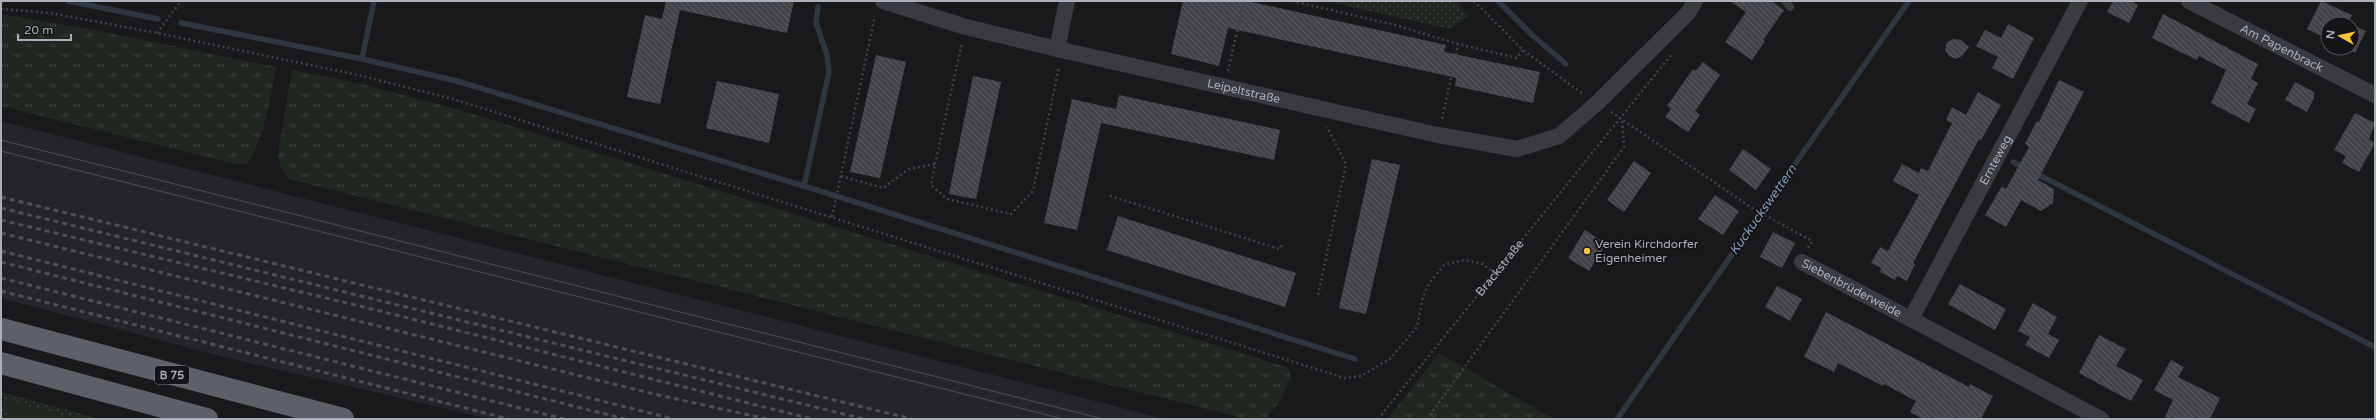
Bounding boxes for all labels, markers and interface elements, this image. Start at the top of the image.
scale bar [18,16,71,42]
north arrow [2320,16,2360,56]
street label: Am Papenbrack [2238,21,2326,75]
text: 20 m [24,23,53,37]
text: N [2324,29,2338,40]
street label: Leipeltstraße [1206,76,1282,106]
street label: Ernteweg [1977,133,2014,187]
water label: Kuckuckswettern [1726,161,1801,258]
street label: Brackstraße [1473,237,1527,299]
place label: Verein Kirchdorfer Eigenheimer [1595,237,1699,265]
marker: Verein Kirchdorfer Eigenheimer [1582,246,1592,256]
street label: Siebenbrüderweide [1799,256,1904,320]
road number: B 75 [155,366,189,384]

